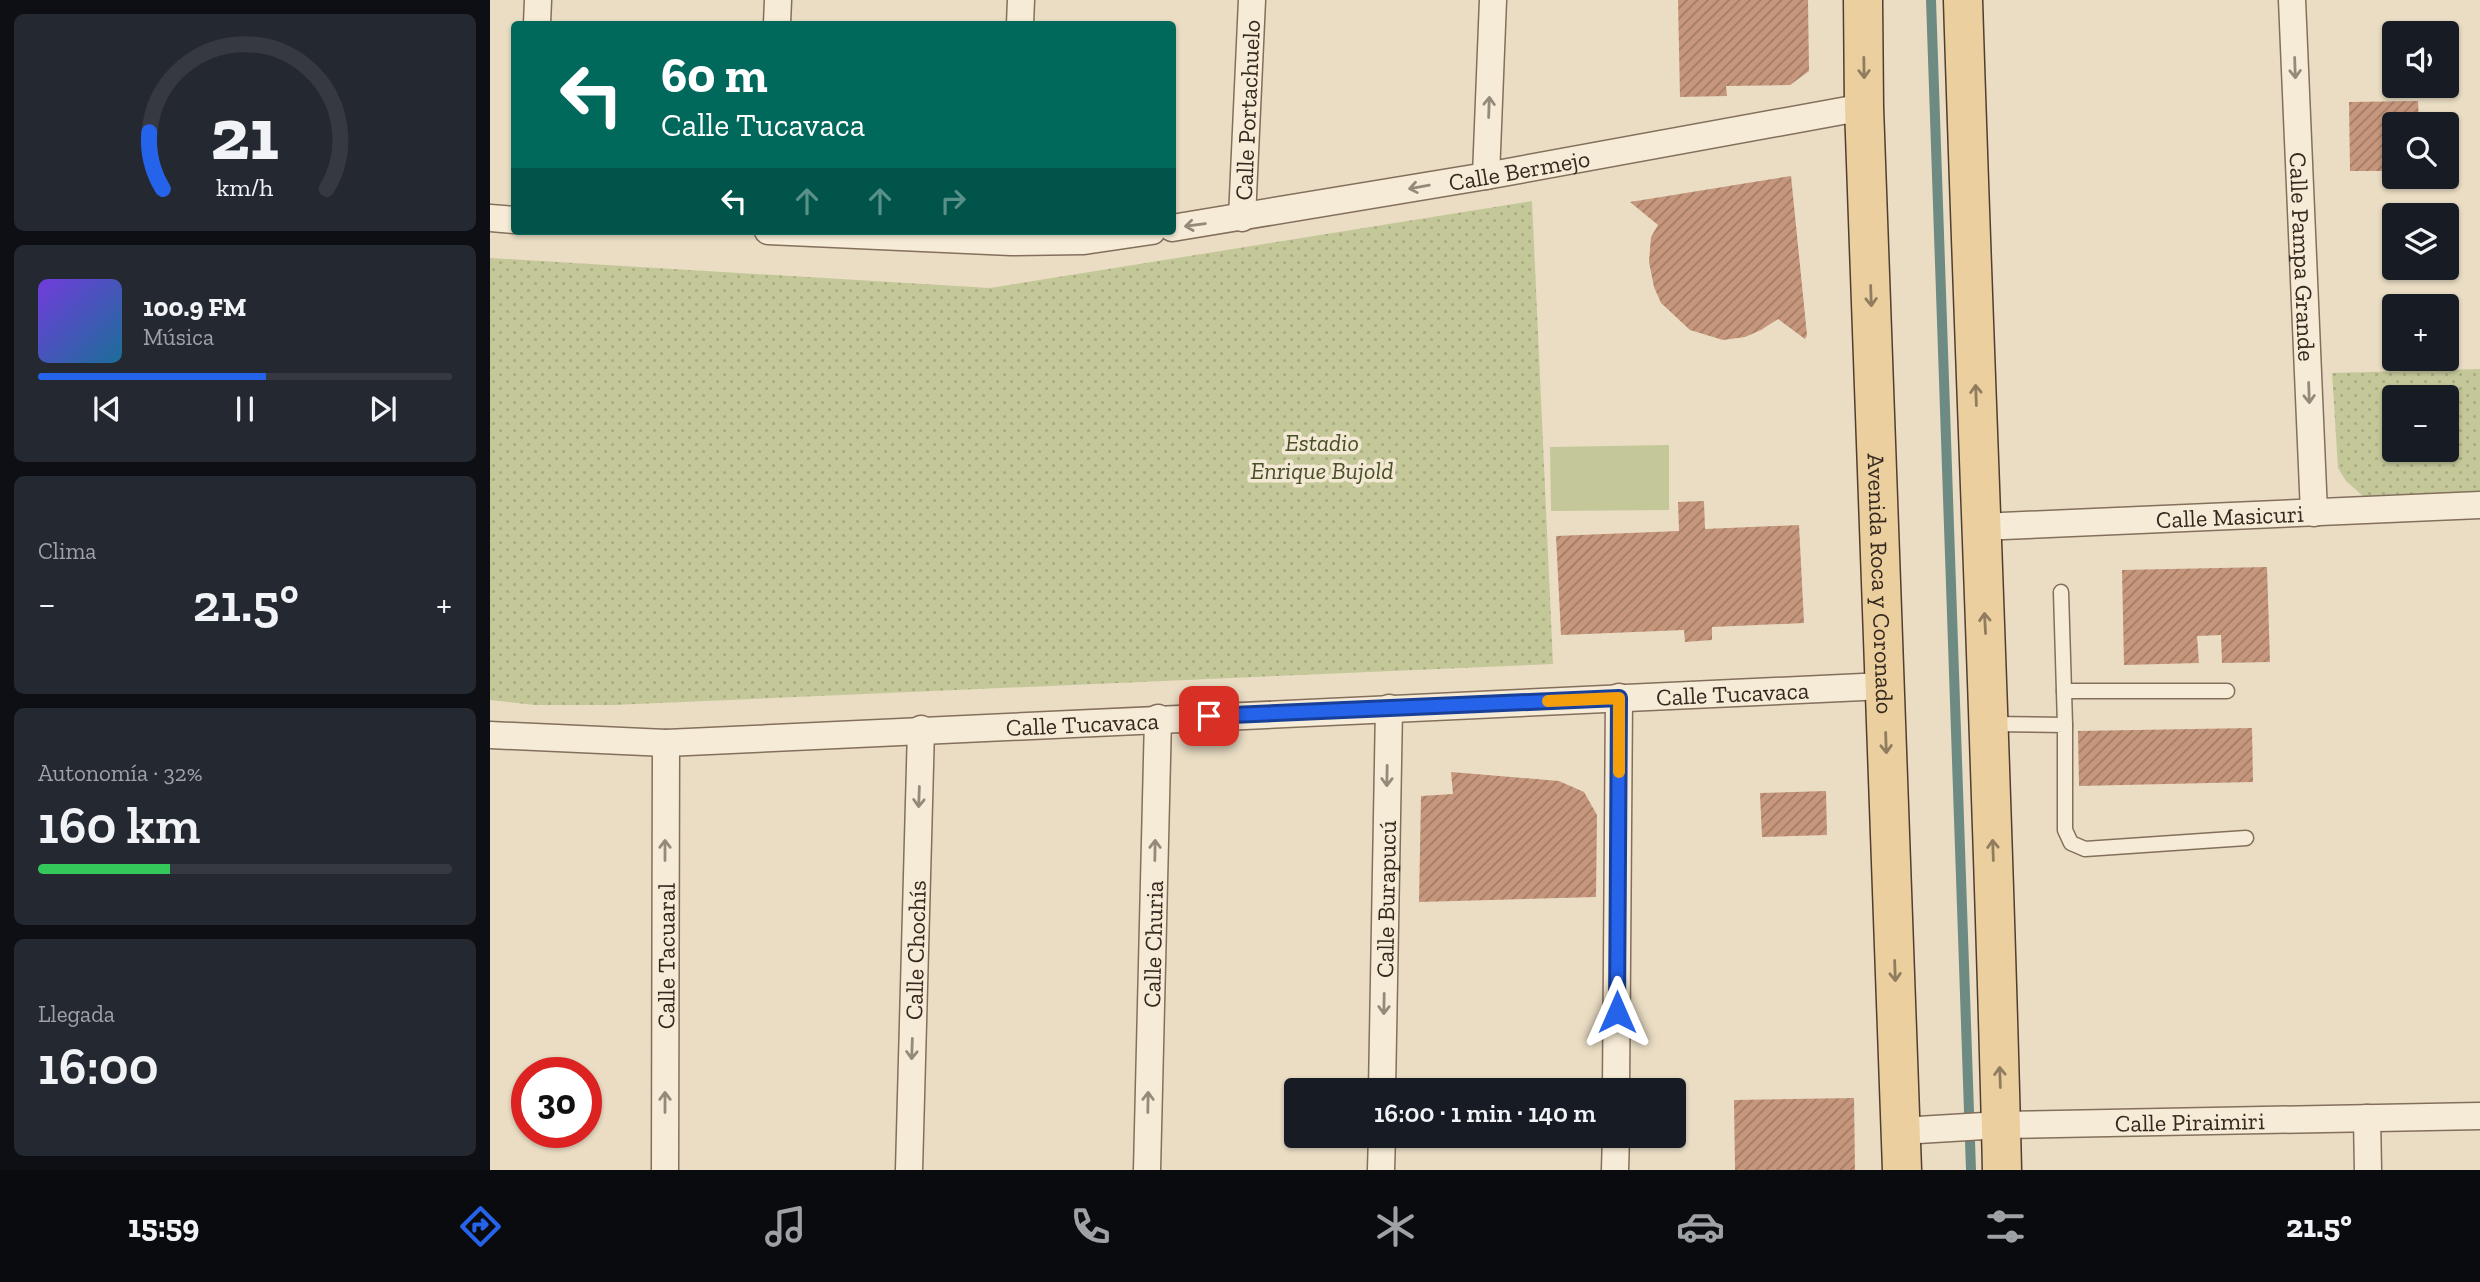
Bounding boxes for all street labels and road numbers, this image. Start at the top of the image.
street label: Calle Portachuelo [1228,19,1266,201]
street label: Calle Bermejo [1446,143,1592,196]
street label: Calle Pampa Grande [2284,152,2322,362]
street label: Avenida Roca y Coronado [1862,453,1900,715]
street label: Calle Masicuri [2155,498,2304,534]
street label: Calle Tucavaca [1655,675,1810,711]
street label: Calle Tucavaca [1005,705,1160,742]
street label: Calle Burapucú [1370,820,1401,978]
street label: Calle Chochís [899,880,931,1020]
street label: Calle Churia [1136,880,1169,1008]
street label: Calle Tacuaral [651,883,680,1029]
street label: Calle Piraimiri [2115,1106,2265,1137]

